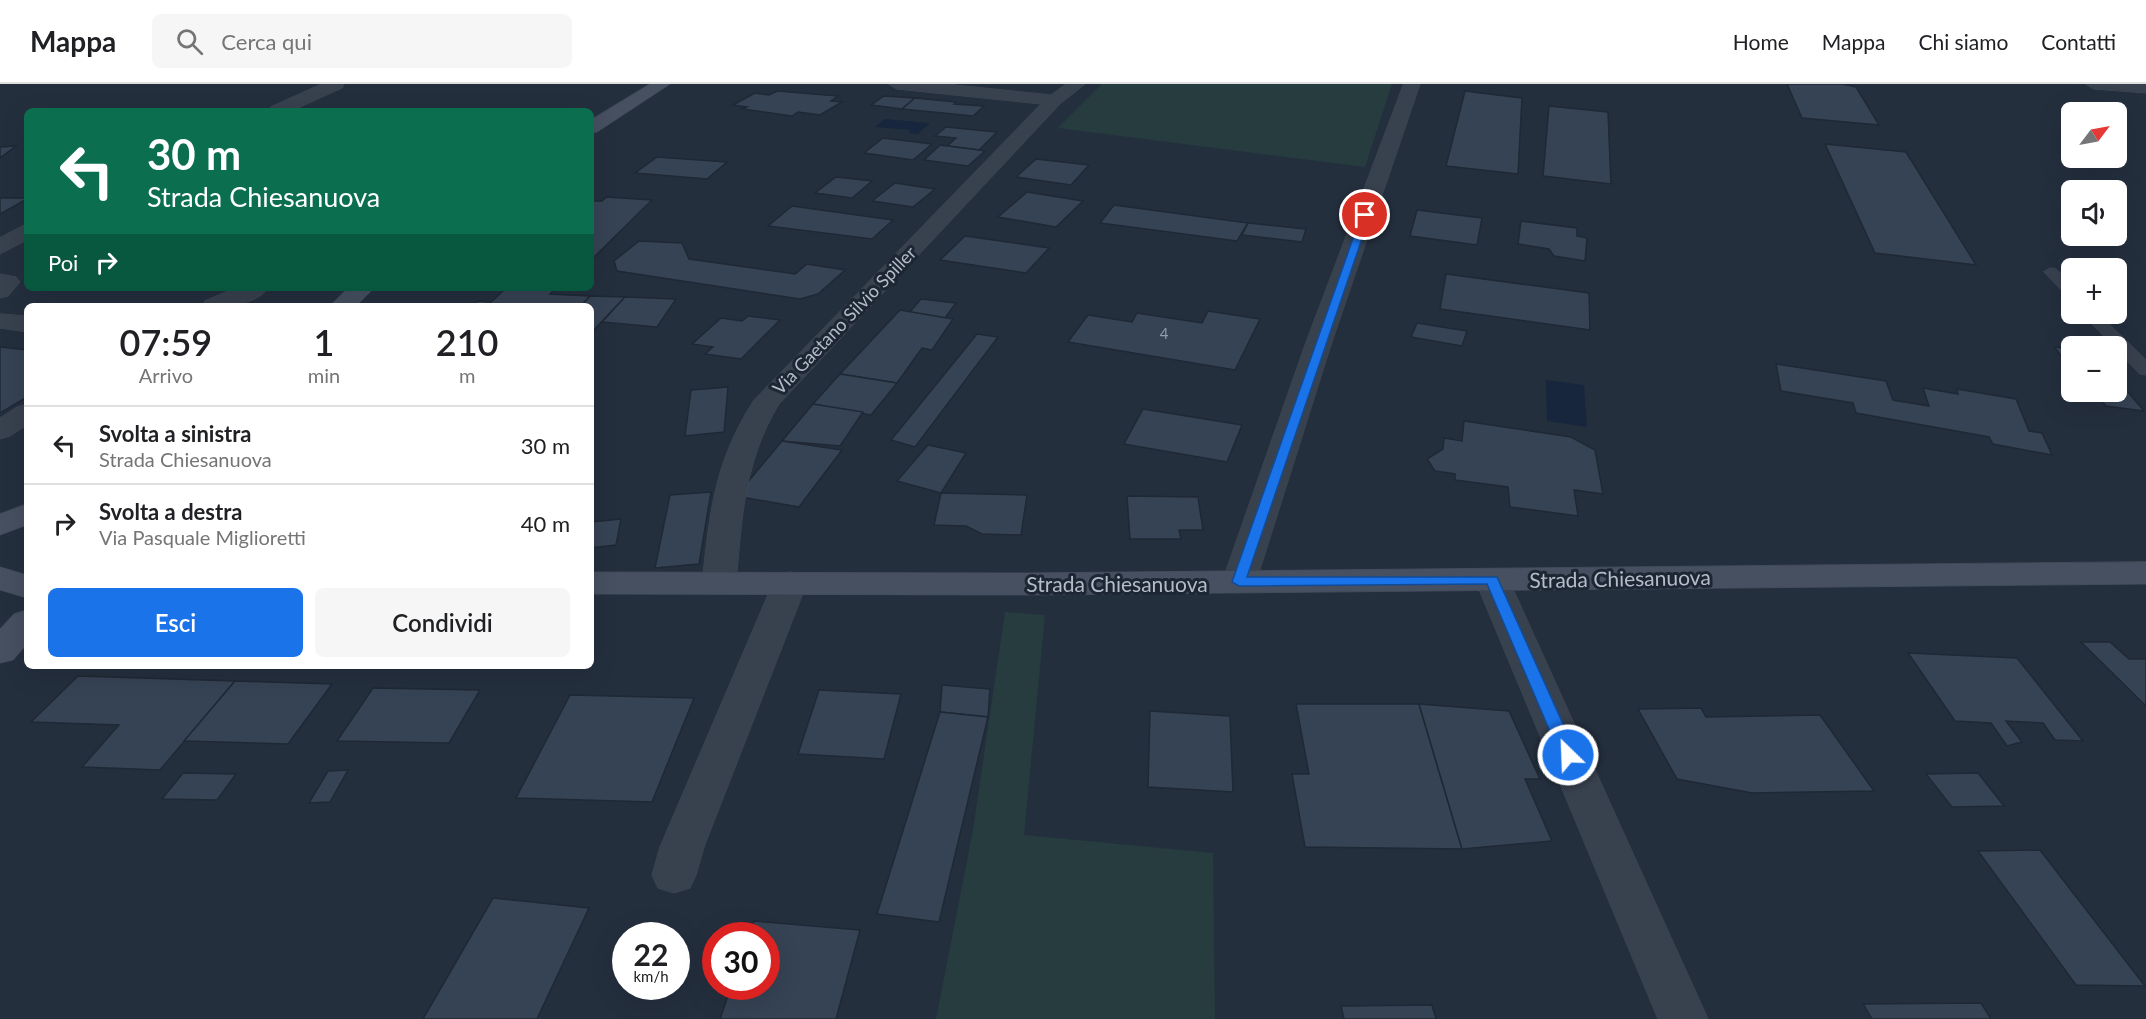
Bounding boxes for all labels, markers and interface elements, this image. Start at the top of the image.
search box [152,14,572,68]
text: Mappa [30,24,116,58]
icon: search [173,25,206,58]
text: Cerca qui [221,28,312,55]
text: Home [1733,29,1789,54]
text: Mappa [1822,29,1885,54]
text: Chi siamo [1918,29,2008,54]
text: Contatti [2041,29,2116,54]
north arrow [2061,102,2127,168]
map controls [2061,102,2127,402]
text: 30 m [147,129,241,179]
icon: left [48,132,126,210]
text: Strada Chiesanuova [147,180,380,213]
button: sound [2061,180,2127,246]
pin [1339,189,1390,240]
icon: arrive [1348,198,1381,231]
street label: Via Gaetano Silvio Spiller [768,241,921,399]
icon: right [90,246,123,279]
text: Poi [48,249,78,276]
button: + [2061,258,2127,324]
text: 07:59 [120,320,212,364]
text: 1 [314,320,334,364]
text: 210 [436,320,498,364]
house number: 4 [1160,324,1169,342]
button: − [2061,336,2127,402]
text: Arrivo [139,363,193,387]
text: min [308,363,340,387]
text: m [459,363,475,387]
text: Svolta a sinistra [99,420,251,447]
icon: left [48,429,81,462]
text: 30 m [521,432,570,459]
text: Strada Chiesanuova [99,447,272,471]
text: Svolta a destra [99,498,242,525]
icon: right [48,507,81,540]
text: 40 m [521,510,570,537]
text: Via Pasquale Miglioretti [99,525,306,549]
street label: Strada Chiesanuova [1529,564,1711,592]
street label: Strada Chiesanuova [1026,571,1208,596]
button: Esci [48,588,303,657]
button: Condividi [315,588,570,657]
position arrow [1536,723,1600,787]
speed limit sign: 30 [702,922,780,1000]
text: 22 [634,936,668,972]
text: km/h [633,967,669,985]

